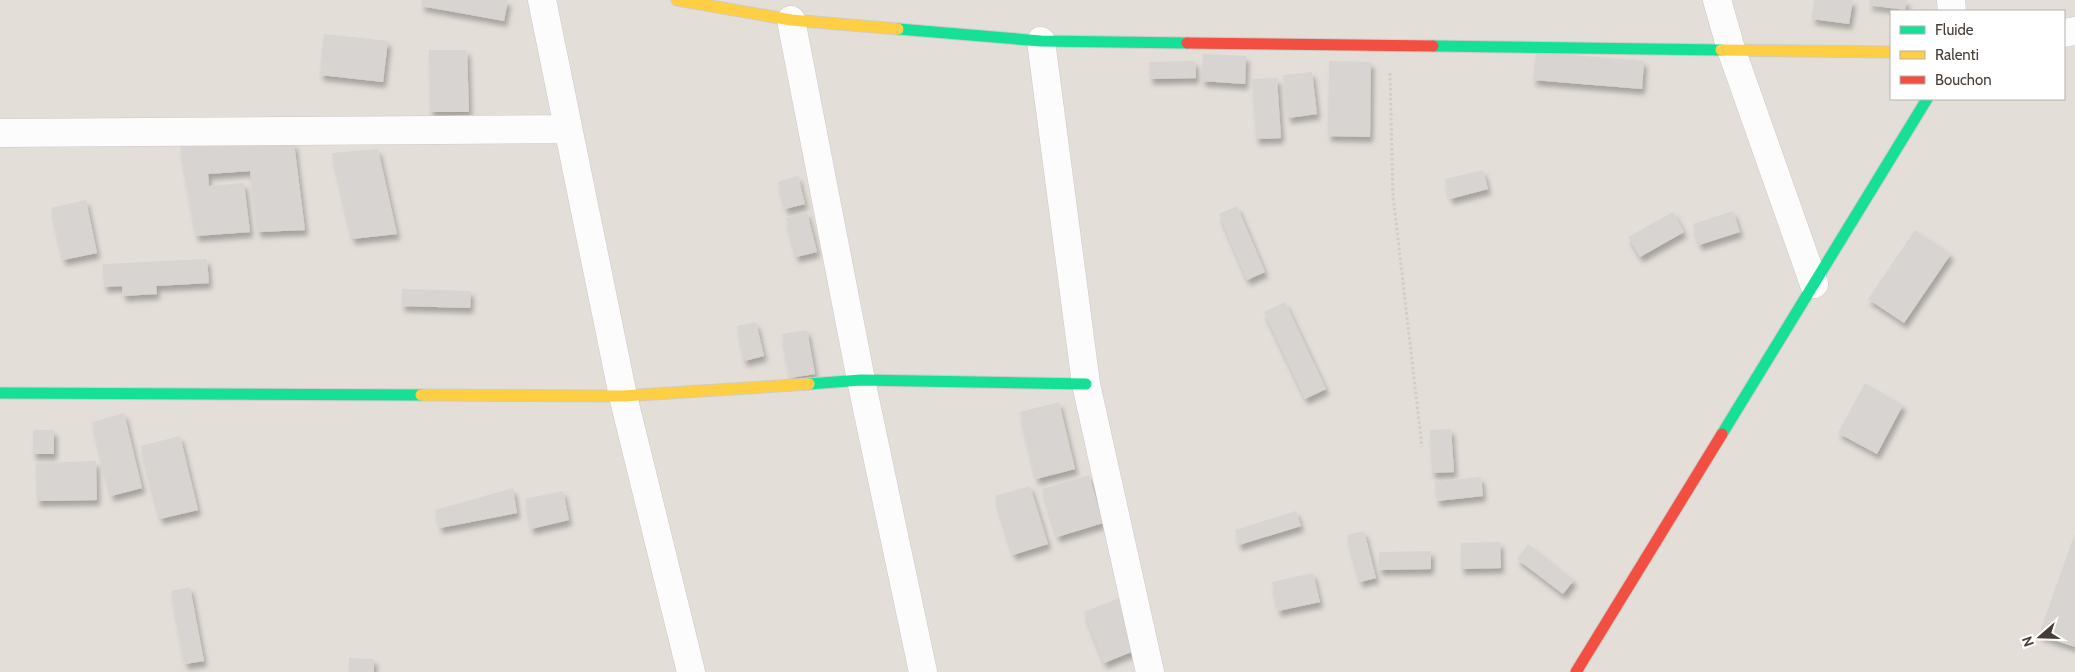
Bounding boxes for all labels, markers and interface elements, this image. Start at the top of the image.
legend [1890,10,2065,100]
text: Fluide [1935,21,1974,39]
text: Ralenti [1935,46,1979,64]
text: Bouchon [1935,71,1992,89]
north arrow [2015,612,2065,662]
text: N [2018,634,2038,649]

